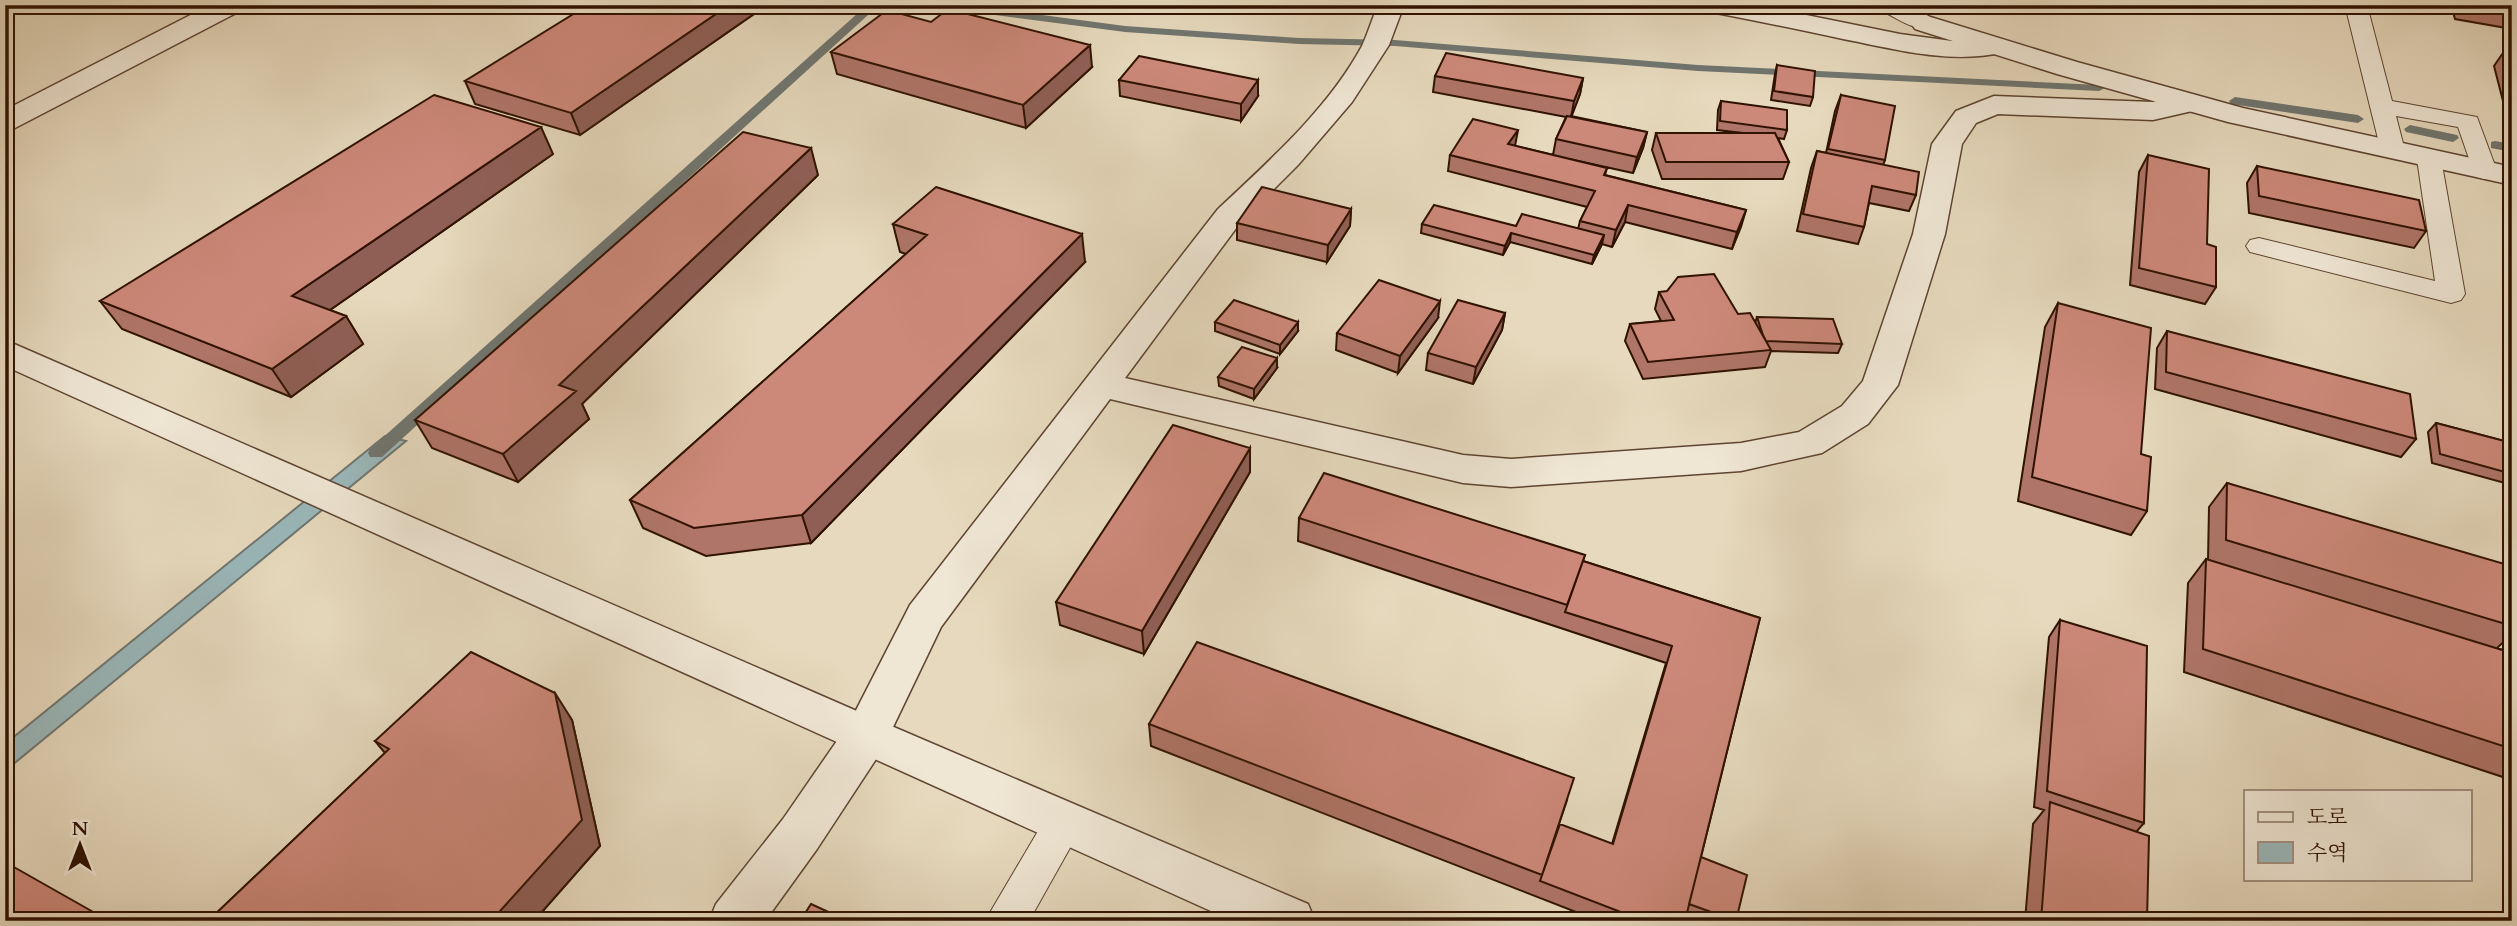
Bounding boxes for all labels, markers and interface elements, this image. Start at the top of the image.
legend [2244,790,2472,880]
text: 도로 [2307,803,2348,832]
north arrow [46,810,116,880]
text: N [72,816,89,842]
text: 수역 [2307,839,2348,868]

